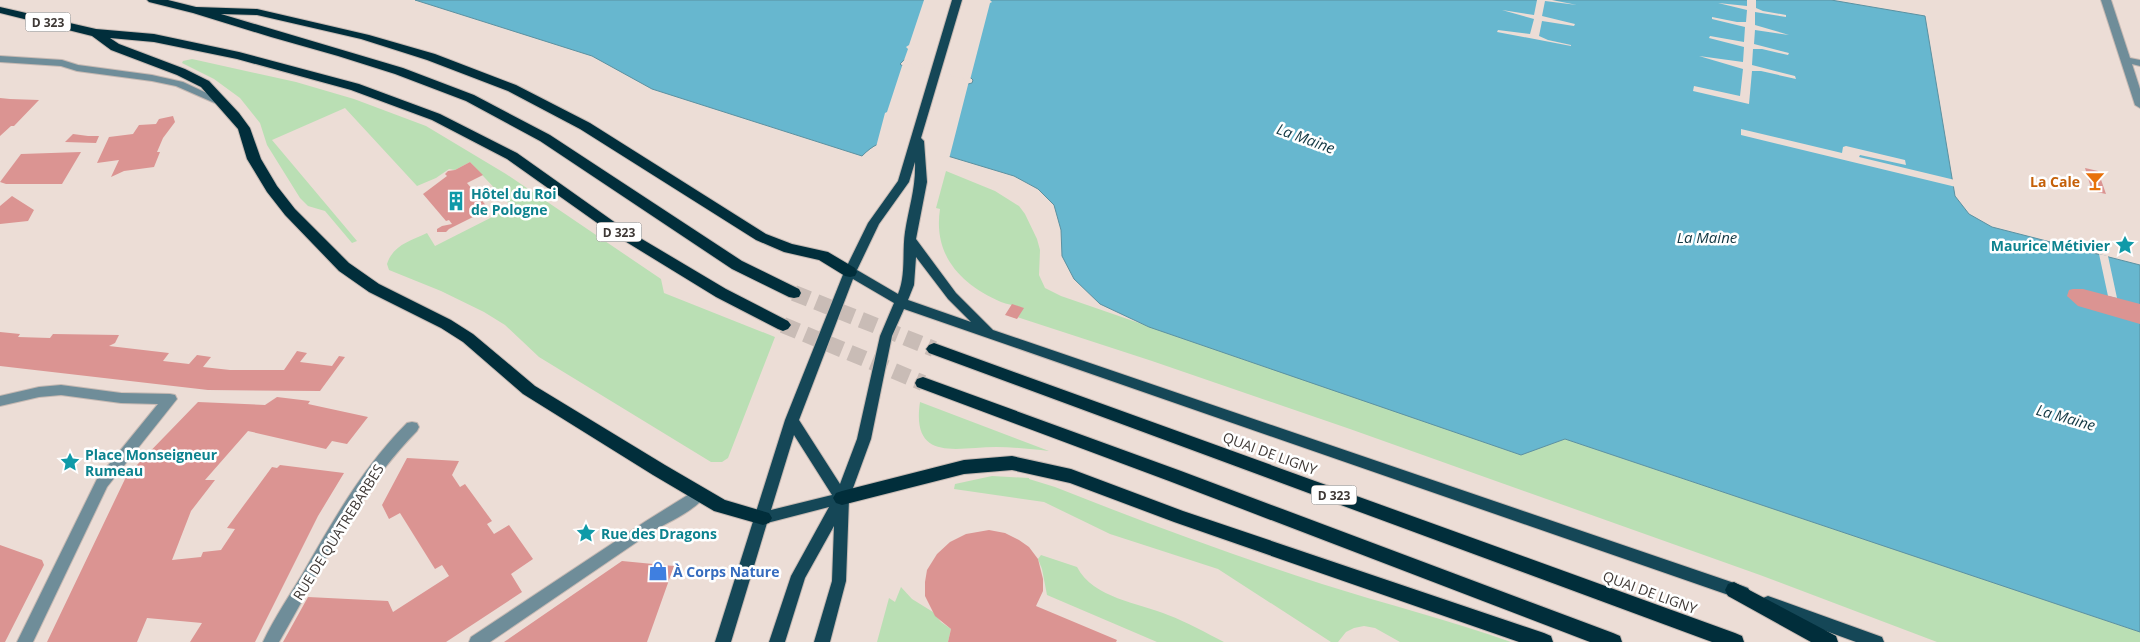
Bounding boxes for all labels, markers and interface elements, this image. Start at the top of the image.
road number: D 323 [26,13,70,32]
water label: La Maine [1274,118,1338,158]
bar icon: La Cale [2084,170,2106,192]
place label: La Cale [2030,172,2080,191]
place label: Hôtel du Roi de Pologne [471,184,557,219]
building icon: Hôtel du Roi de Pologne [445,190,467,212]
road number: D 323 [596,222,642,242]
water label: La Maine [1677,227,1738,247]
place icon: Maurice Métivier [2114,234,2136,256]
place label: Maurice Métivier [1991,236,2111,255]
water label: La Maine [2034,399,2098,435]
street label: QUAI DE LIGNY [1220,427,1320,479]
place label: Place Monseigneur Rumeau [85,445,218,480]
place icon: Place Monseigneur Rumeau [59,451,81,473]
street label: RUE DE QUATREBARBES [288,460,388,604]
road number: D 323 [1312,486,1356,504]
place icon: Rue des Dragons [575,522,597,544]
place label: Rue des Dragons [601,524,717,543]
shop icon: À Corps Nature [647,560,669,582]
place label: À Corps Nature [673,562,779,581]
street label: QUAI DE LIGNY [1600,566,1700,618]

